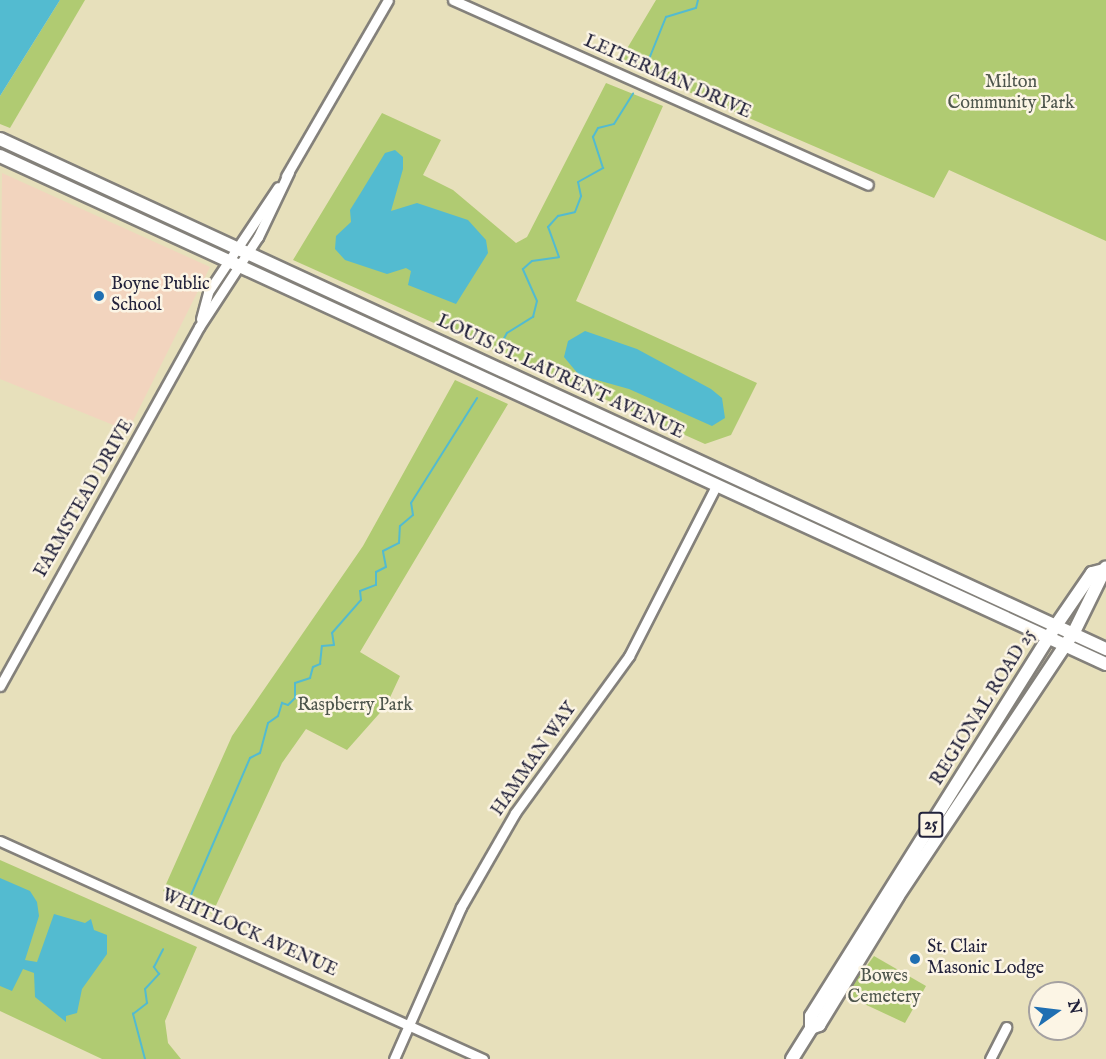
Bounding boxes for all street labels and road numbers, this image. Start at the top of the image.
street label: LEITERMAN DRIVE [580,31,754,125]
street label: LOUIS ST. LAURENT AVENUE [433,311,687,445]
street label: FARMSTEAD DRIVE [31,416,139,582]
street label: REGIONAL ROAD 25 [927,626,1041,790]
street label: HAMMAN WAY [488,699,582,821]
road number: 25 [918,812,944,838]
street label: WHITLOCK AVENUE [158,886,340,982]

